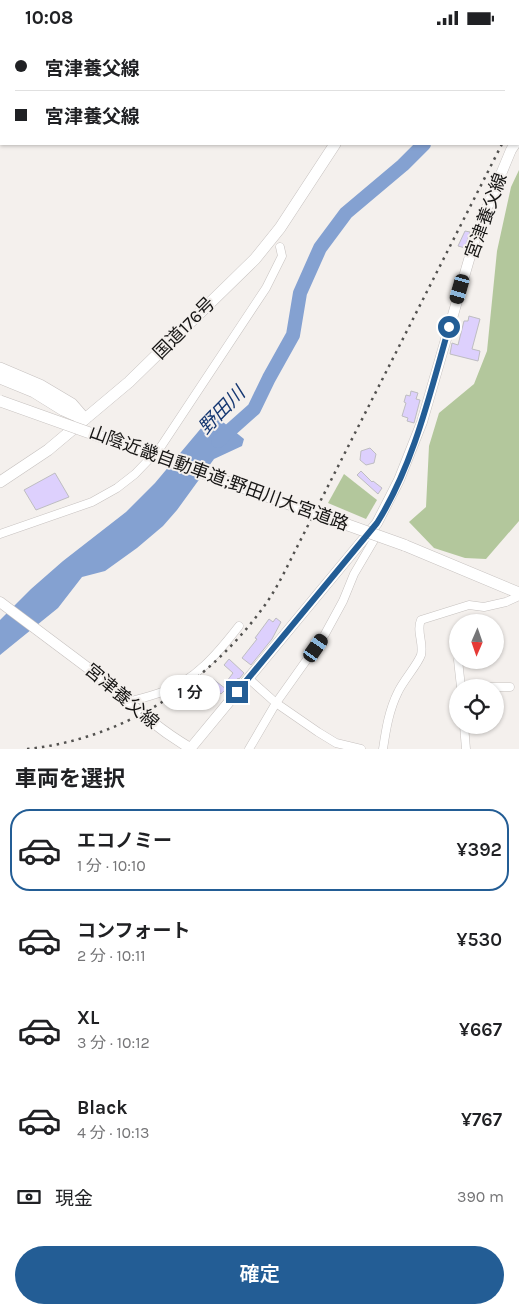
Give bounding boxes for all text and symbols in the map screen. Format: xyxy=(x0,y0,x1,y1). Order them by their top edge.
text: 10:08 xyxy=(25,7,73,29)
text: 宮津養父線 xyxy=(45,58,140,80)
text: 宮津養父線 xyxy=(45,106,140,128)
street label: 宮津養父線 xyxy=(460,170,512,262)
car xyxy=(448,273,471,305)
street label: 国道176号 xyxy=(148,292,220,364)
route start xyxy=(438,316,460,338)
water label: 野田川 xyxy=(194,381,251,439)
street label: 山陰近畿自動車道;野田川大宮道路 xyxy=(86,421,352,535)
north arrow xyxy=(449,614,504,669)
map controls xyxy=(449,614,504,734)
car xyxy=(301,631,330,665)
street label: 宮津養父線 xyxy=(80,659,164,733)
callout: 1 分 xyxy=(160,675,220,709)
button: locate xyxy=(449,679,504,734)
route end xyxy=(226,681,248,703)
text: 1 分 xyxy=(177,683,203,702)
text: 車両を選択 xyxy=(15,766,125,792)
icon: car xyxy=(17,828,62,873)
text: エコノミー xyxy=(77,830,172,852)
text: ¥392 xyxy=(457,839,502,861)
text: 1 分 · 10:10 xyxy=(77,856,146,875)
icon: car xyxy=(17,918,62,963)
text: コンフォート xyxy=(77,920,190,942)
text: ¥530 xyxy=(457,929,502,951)
text: 2 分 · 10:11 xyxy=(77,946,146,965)
text: XL xyxy=(77,1007,99,1029)
icon: car xyxy=(17,1008,62,1053)
text: ¥667 xyxy=(459,1019,502,1041)
text: 3 分 · 10:12 xyxy=(77,1033,150,1052)
text: Black xyxy=(77,1097,128,1119)
icon: car xyxy=(17,1098,62,1143)
text: ¥767 xyxy=(461,1109,502,1131)
text: 4 分 · 10:13 xyxy=(77,1123,149,1142)
icon: cash xyxy=(15,1183,43,1211)
text: 390 m xyxy=(457,1187,504,1206)
text: 現金 xyxy=(55,1188,93,1210)
button: 確定 xyxy=(15,1246,504,1304)

